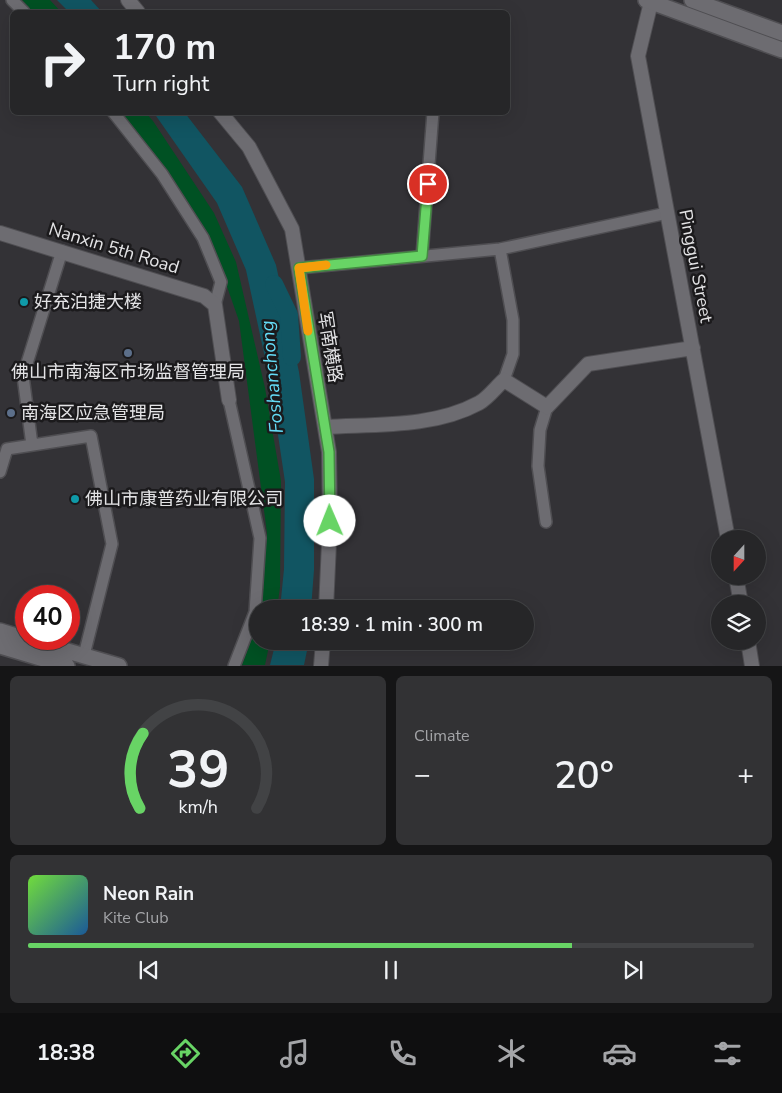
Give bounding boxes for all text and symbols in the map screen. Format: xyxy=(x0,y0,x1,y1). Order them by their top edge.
text: 170 m xyxy=(113,24,216,71)
icon: right xyxy=(30,30,95,95)
text: Turn right xyxy=(113,69,209,99)
pin xyxy=(407,163,449,205)
icon: arrive xyxy=(414,170,442,198)
street label: Pinggui Street xyxy=(673,207,719,325)
street label: Nanxin 5th Road xyxy=(46,217,182,279)
place label: 好充泊捷大楼 xyxy=(34,290,142,314)
marker: 好充泊捷大楼 xyxy=(18,296,30,308)
street label: 军南横路 xyxy=(313,310,347,384)
water label: Foshanchong xyxy=(254,319,290,435)
marker: 佛山市南海区市场监督管理局 xyxy=(122,347,134,359)
place label: 佛山市南海区市场监督管理局 xyxy=(11,360,245,384)
place label: 南海区应急管理局 xyxy=(21,401,165,425)
marker: 南海区应急管理局 xyxy=(5,407,17,419)
place label: 佛山市康普药业有限公司 xyxy=(85,487,283,511)
marker: 佛山市康普药业有限公司 xyxy=(69,493,81,505)
position arrow xyxy=(303,494,355,546)
north arrow xyxy=(711,530,766,585)
map controls xyxy=(711,530,766,650)
speed limit sign: 40 xyxy=(15,585,80,650)
button: layers xyxy=(711,595,766,650)
text: 18:39 · 1 min · 300 m xyxy=(300,612,483,638)
text: Climate xyxy=(414,725,469,747)
text: 39 xyxy=(167,734,229,805)
text: 20° xyxy=(554,750,614,801)
text: − xyxy=(414,756,431,794)
text: + xyxy=(737,756,754,794)
text: km/h xyxy=(178,795,218,819)
text: Neon Rain xyxy=(103,881,194,907)
text: Kite Club xyxy=(103,907,169,929)
icon: previous xyxy=(135,956,163,984)
icon: pause xyxy=(377,956,405,984)
icon: next xyxy=(619,956,647,984)
icon: directions xyxy=(168,1036,203,1071)
icon: music xyxy=(277,1036,312,1071)
icon: phone xyxy=(385,1036,420,1071)
icon: climate xyxy=(494,1036,529,1071)
icon: car xyxy=(602,1036,637,1071)
icon: filters xyxy=(710,1036,745,1071)
text: 18:38 xyxy=(37,1038,95,1068)

